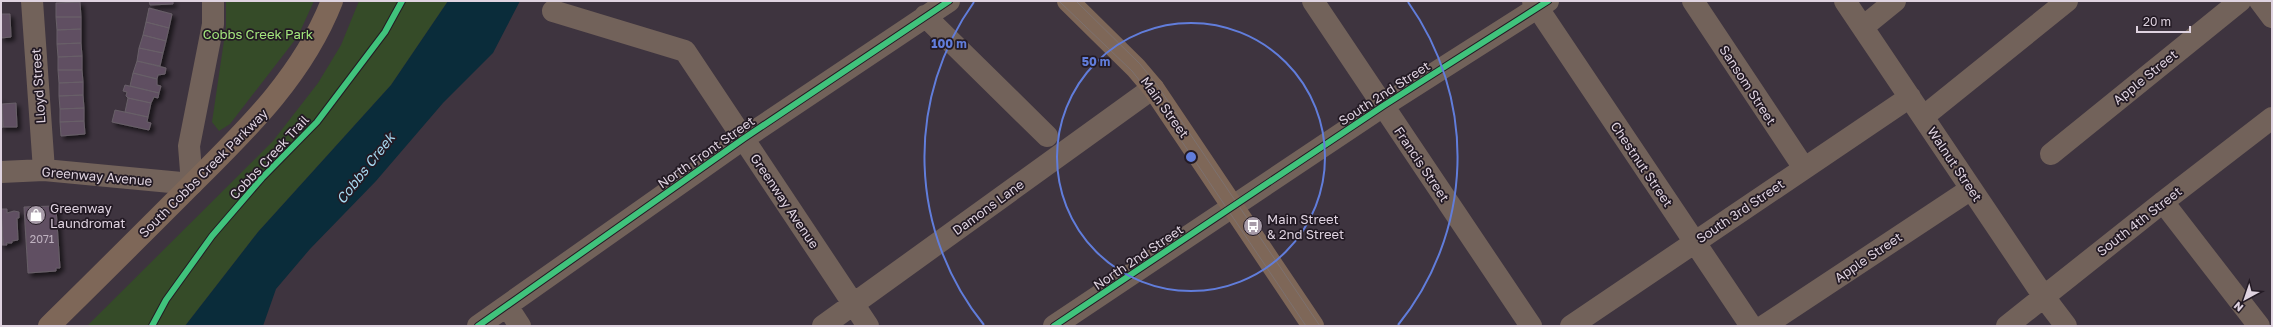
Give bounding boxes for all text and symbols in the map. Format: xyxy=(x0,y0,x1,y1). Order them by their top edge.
scale bar xyxy=(2137,8,2190,34)
text: 20 m xyxy=(2143,14,2171,29)
park label: Cobbs Creek Park xyxy=(203,26,314,42)
text: 100 m xyxy=(931,36,967,51)
street label: Sansom Street xyxy=(1716,42,1780,128)
street label: Apple Street xyxy=(2110,46,2180,108)
street label: Lloyd Street xyxy=(27,48,49,124)
text: 50 m xyxy=(1082,54,1110,69)
street label: South 2nd Street xyxy=(1335,58,1433,128)
street label: Main Street xyxy=(1137,73,1193,141)
street label: South Cobbs Creek Parkway xyxy=(135,105,271,241)
street label: Cobbs Creek Trail xyxy=(226,112,312,202)
street label: North Front Street xyxy=(654,113,758,191)
street label: Chestnut Street xyxy=(1608,118,1676,210)
street label: Francis Street xyxy=(1391,123,1453,205)
street label: Walnut Street xyxy=(1924,124,1986,204)
water label: Cobbs Creek xyxy=(332,128,399,207)
centre of rings xyxy=(1184,150,1198,164)
street label: Greenway Avenue xyxy=(747,151,823,251)
street label: Greenway Avenue xyxy=(41,163,153,189)
street label: Damons Lane xyxy=(949,176,1027,238)
street label: South 3rd Street xyxy=(1693,176,1787,246)
street label: South 4th Street xyxy=(2093,183,2185,259)
place label: Greenway Laundromat xyxy=(50,200,125,231)
shop icon: Greenway Laundromat xyxy=(25,204,47,226)
place label: Main Street & 2nd Street xyxy=(1267,211,1344,242)
bus stop icon: Main Street & 2nd Street xyxy=(1242,215,1264,237)
street label: North 2nd Street xyxy=(1090,221,1186,293)
street label: Apple Street xyxy=(1831,229,1905,285)
house number: 2071 xyxy=(30,232,54,245)
north arrow xyxy=(2225,279,2265,319)
text: N xyxy=(2231,299,2246,315)

